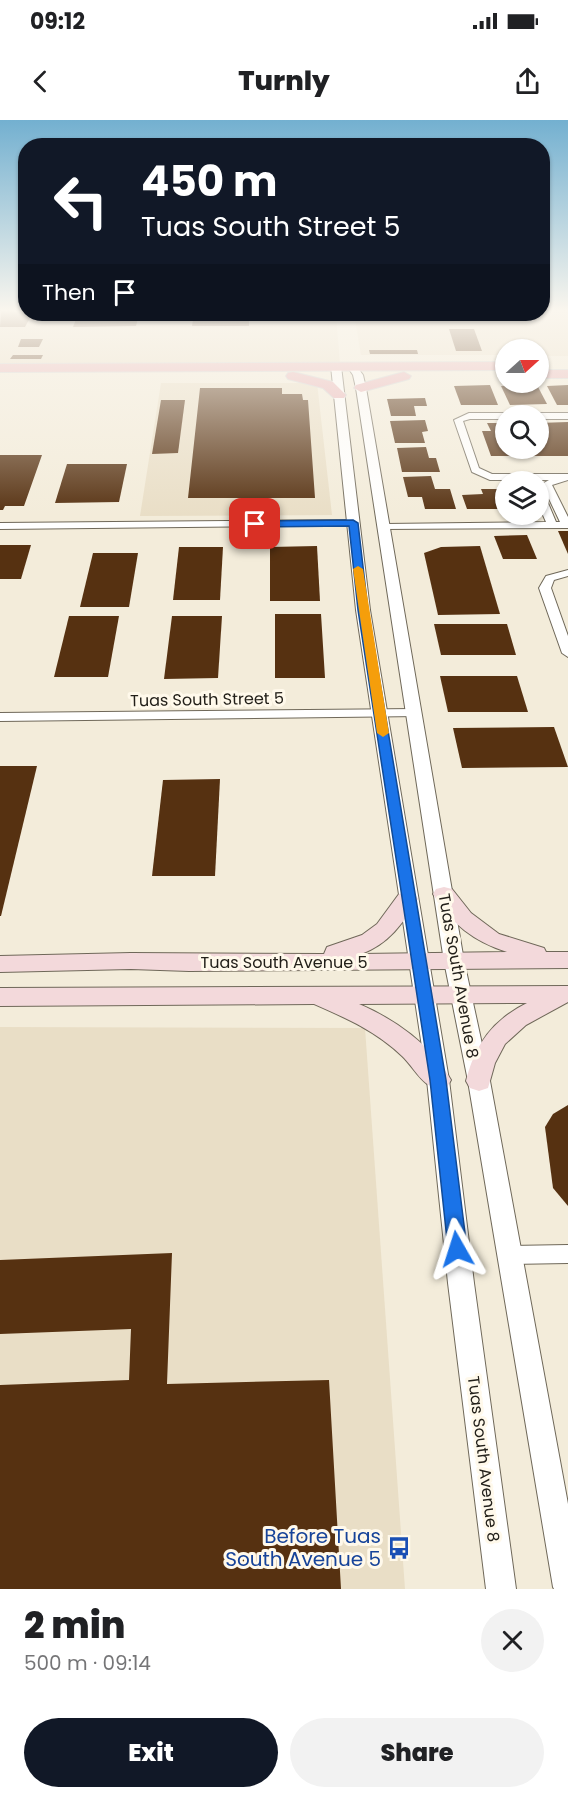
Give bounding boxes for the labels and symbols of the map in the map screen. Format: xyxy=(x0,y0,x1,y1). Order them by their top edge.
north arrow xyxy=(495,339,549,393)
pin xyxy=(229,498,280,549)
street label: Tuas South Street 5 xyxy=(130,687,284,712)
street label: Tuas South Avenue 8 xyxy=(433,892,484,1060)
street label: Tuas South Avenue 5 xyxy=(201,951,367,974)
position arrow xyxy=(425,1217,489,1281)
street label: Tuas South Avenue 8 xyxy=(462,1375,505,1543)
place label: Before Tuas South Avenue 5 xyxy=(225,1522,381,1573)
bus stop icon: Before Tuas South Avenue 5 xyxy=(386,1535,412,1561)

